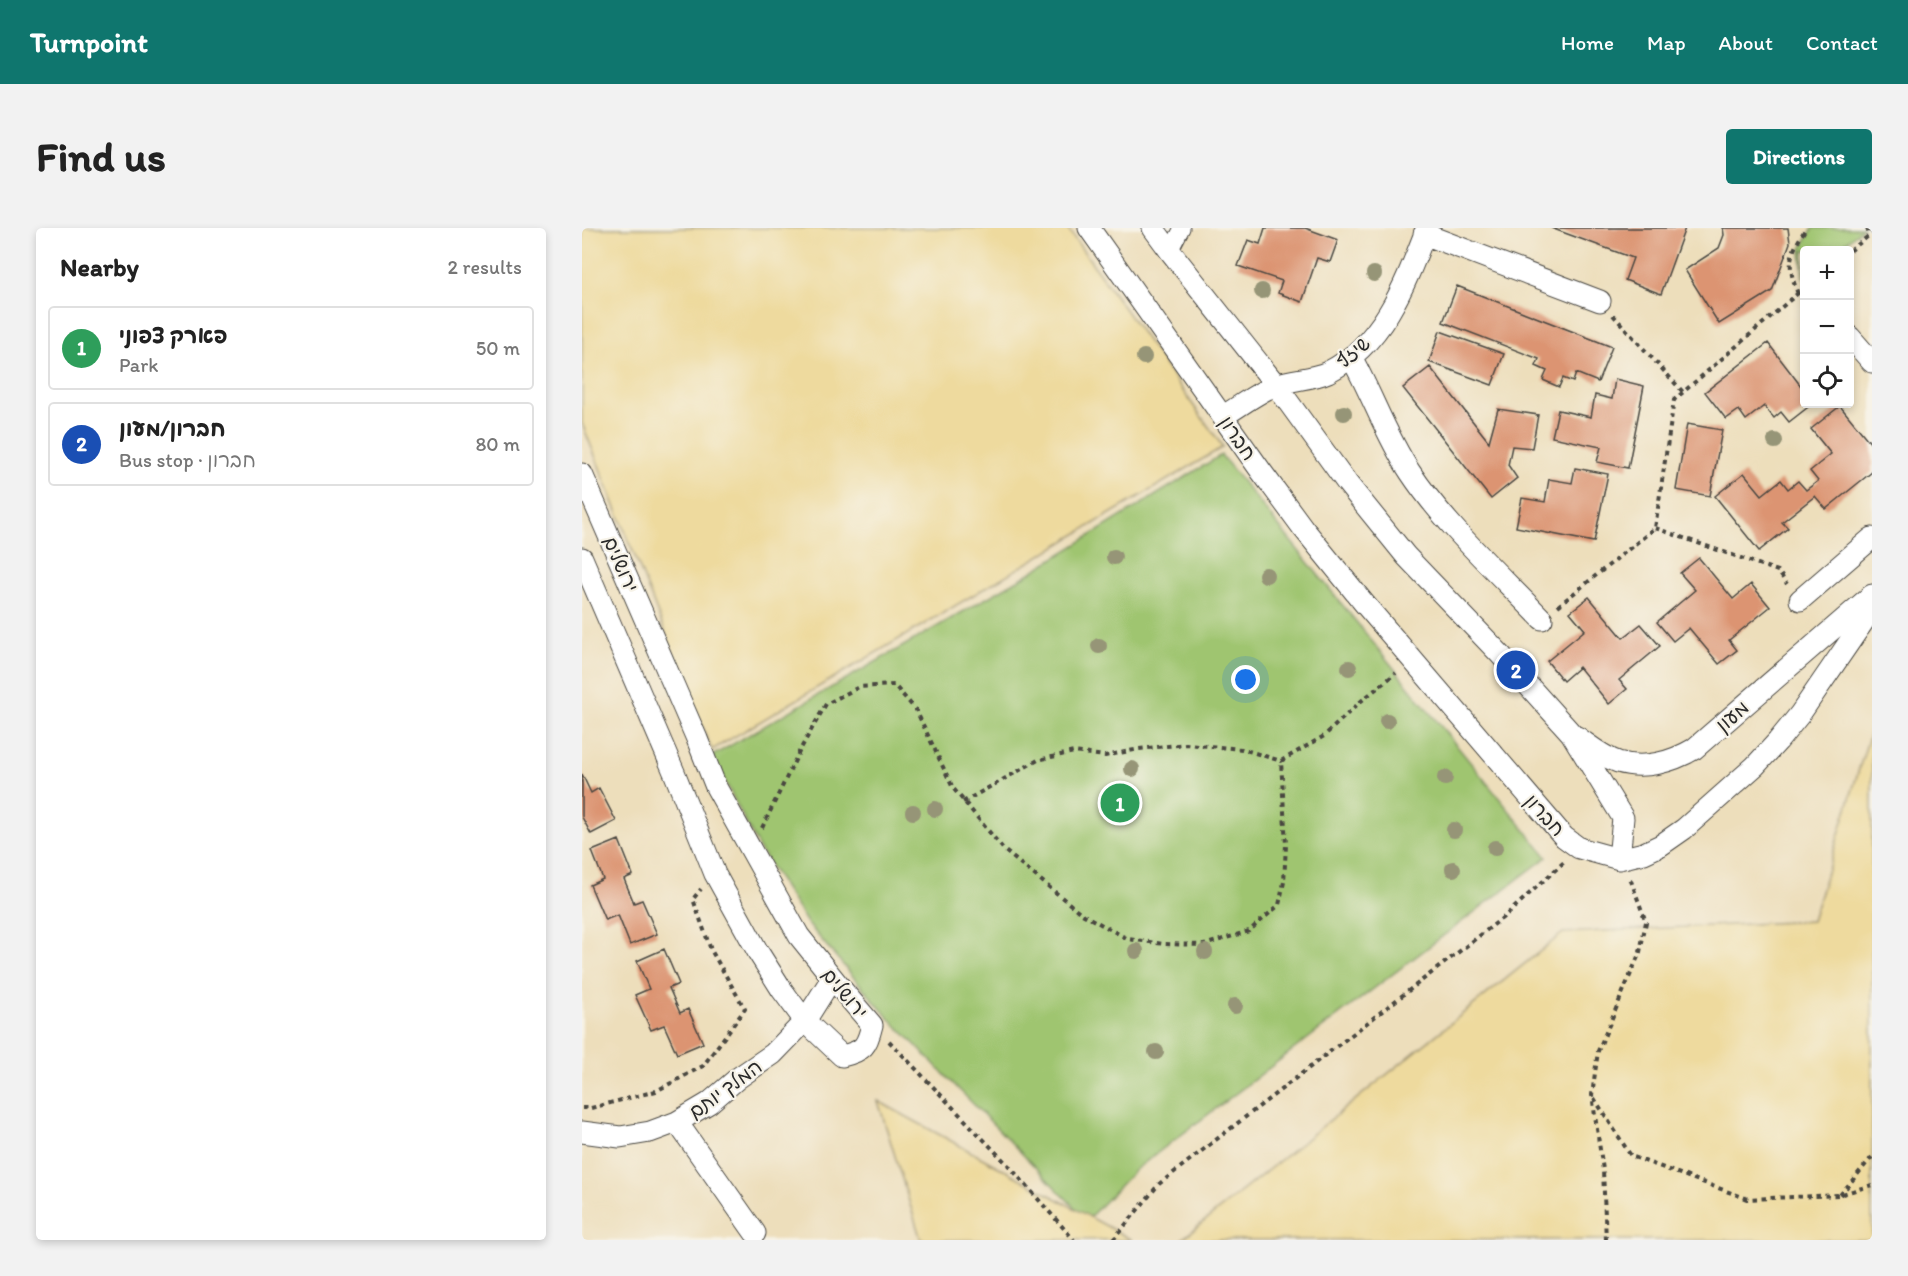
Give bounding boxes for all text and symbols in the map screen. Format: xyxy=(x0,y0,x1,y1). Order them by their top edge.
text: Turnpoint xyxy=(30,25,148,59)
text: Home xyxy=(1561,30,1614,55)
text: Map xyxy=(1647,30,1686,55)
text: About xyxy=(1719,30,1773,55)
text: Contact xyxy=(1806,30,1878,55)
button: Directions xyxy=(1726,129,1872,184)
text: Find us xyxy=(36,131,166,182)
map controls xyxy=(1800,246,1854,408)
button: + xyxy=(1800,246,1854,300)
text: Nearby xyxy=(60,251,139,283)
text: 2 results xyxy=(448,255,522,279)
button: − xyxy=(1800,300,1854,354)
text: פארק צפוני xyxy=(119,322,228,349)
street label: שיזף xyxy=(1331,331,1375,373)
text: 1 xyxy=(77,336,86,360)
text: 50 m xyxy=(476,336,520,360)
text: Park xyxy=(119,353,158,377)
button: locate xyxy=(1800,354,1854,408)
street label: חברון xyxy=(1214,411,1261,465)
text: חברון/מעון xyxy=(119,415,226,442)
text: 2 xyxy=(76,432,87,456)
text: 80 m xyxy=(475,432,520,456)
text: Bus stop · חברון xyxy=(119,448,256,472)
street label: ירושלים xyxy=(598,532,644,596)
pin: 2 xyxy=(1496,648,1536,692)
your location xyxy=(1231,665,1260,694)
street label: מעון xyxy=(1711,695,1753,737)
pin: 1 xyxy=(1100,780,1140,826)
street label: חברון xyxy=(1519,789,1570,842)
street label: ירושלים xyxy=(817,963,873,1023)
street label: המלך יותם xyxy=(683,1054,767,1125)

